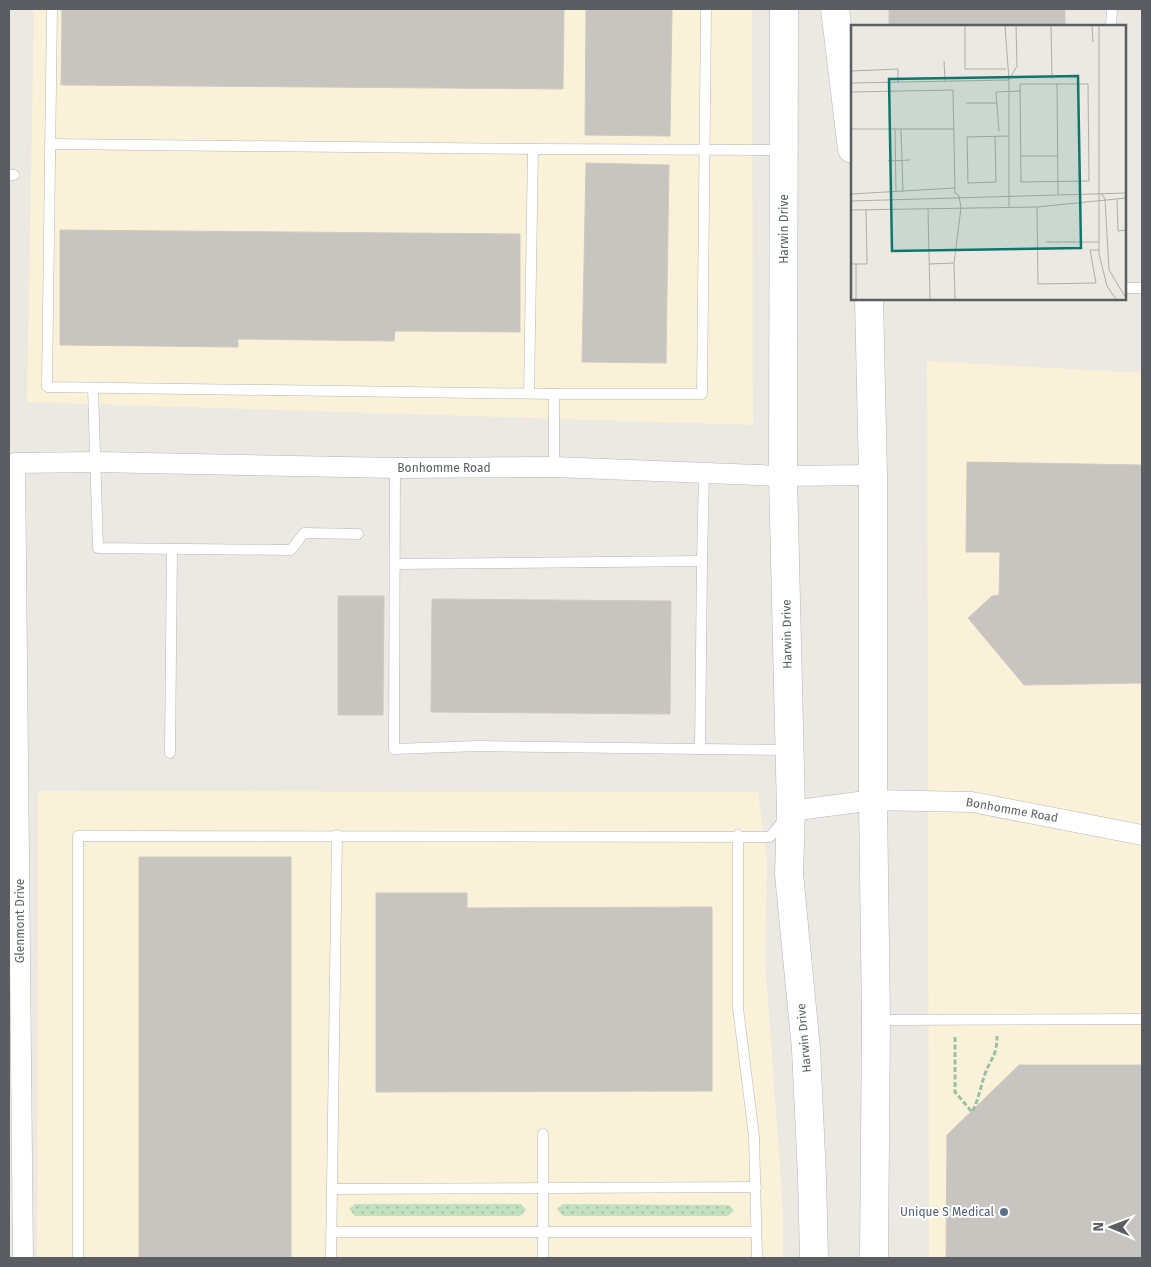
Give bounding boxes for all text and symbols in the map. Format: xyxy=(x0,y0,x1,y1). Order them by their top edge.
inset map xyxy=(851,25,1126,300)
street label: Harwin Drive xyxy=(777,194,791,264)
street label: Bonhomme Road xyxy=(397,461,491,475)
street label: Harwin Drive xyxy=(779,599,795,669)
street label: Bonhomme Road xyxy=(965,795,1059,825)
street label: Glenmont Drive xyxy=(13,879,27,963)
street label: Harwin Drive xyxy=(794,1003,814,1073)
north arrow xyxy=(1086,1202,1136,1252)
place label: Unique S Medical xyxy=(900,1205,994,1219)
marker: Unique S Medical xyxy=(998,1206,1010,1218)
text: N xyxy=(1090,1222,1107,1232)

